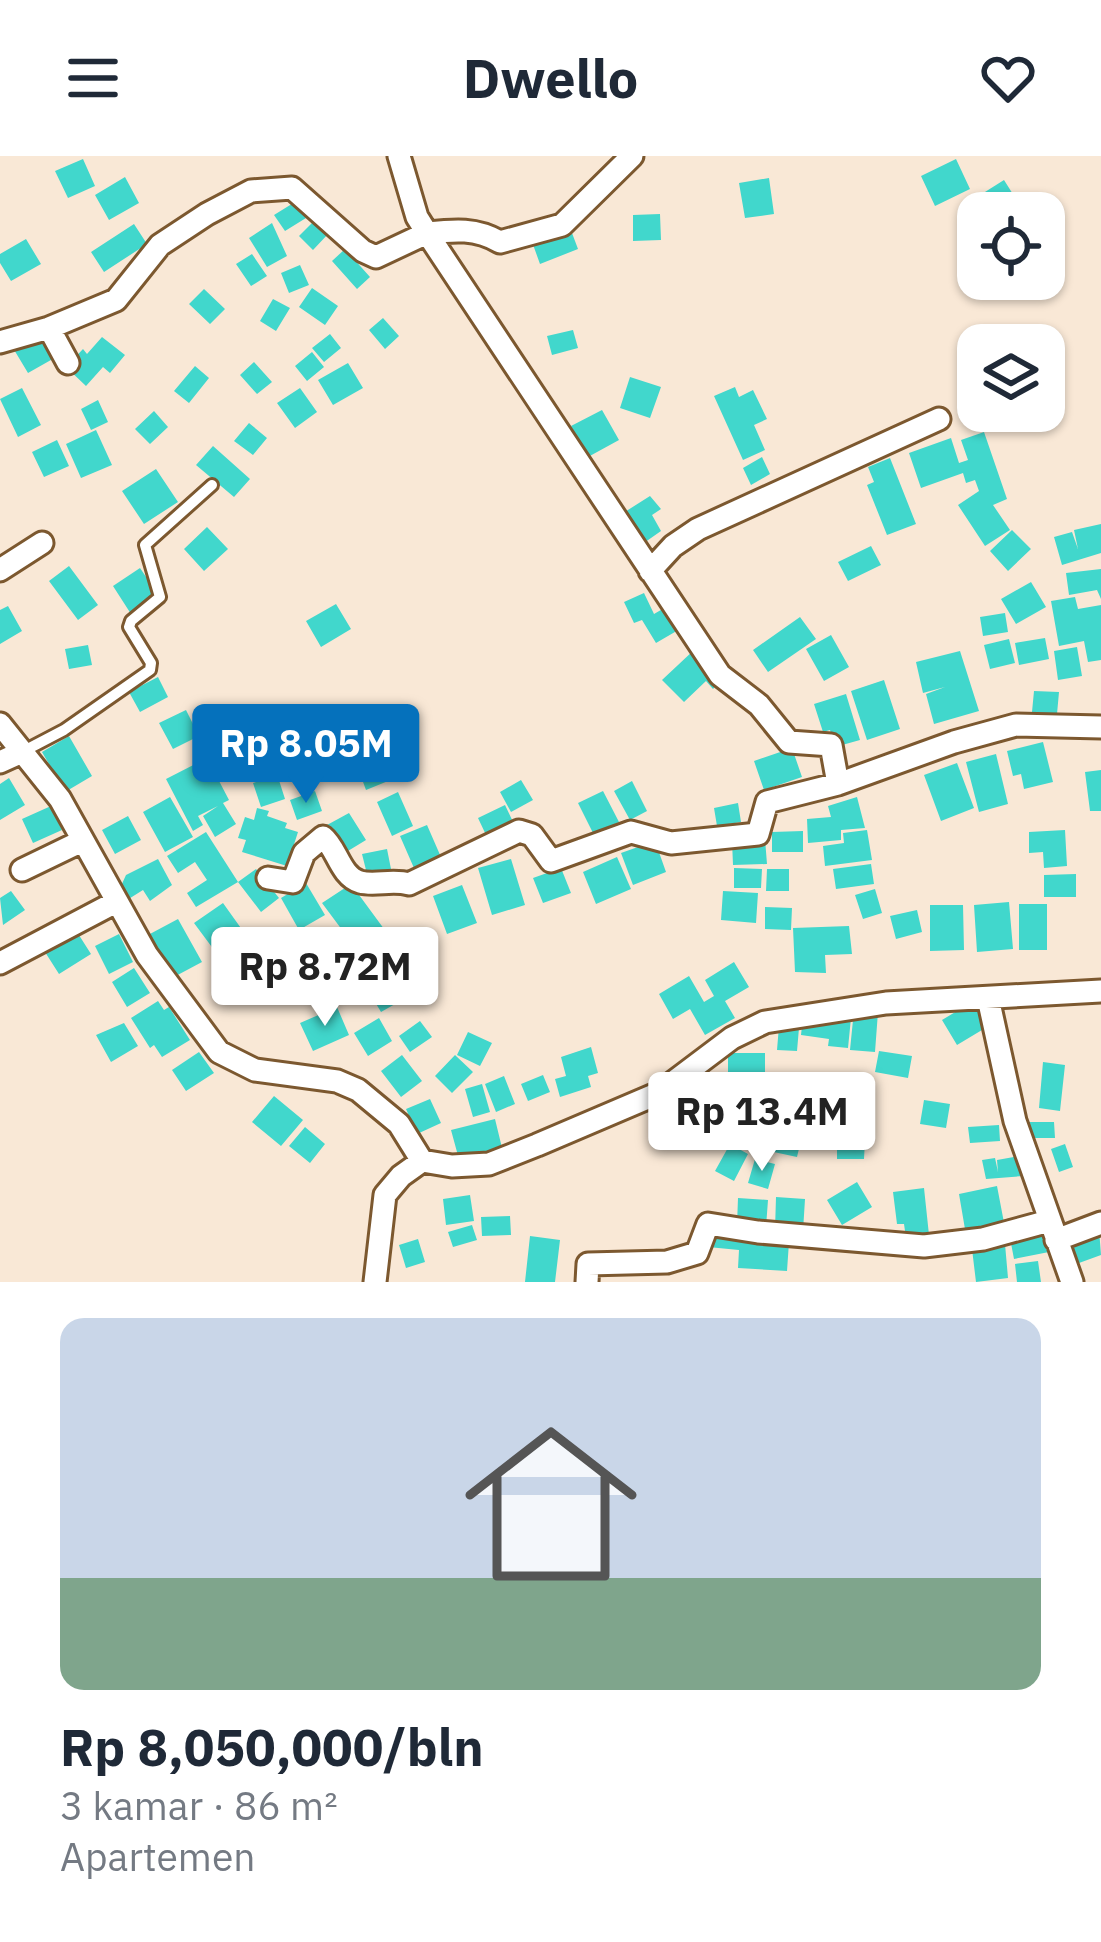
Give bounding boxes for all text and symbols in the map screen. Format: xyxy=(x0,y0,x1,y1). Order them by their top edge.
text: Dwello xyxy=(463,43,638,113)
icon: menu xyxy=(60,45,126,111)
icon: heart xyxy=(975,45,1041,111)
map controls xyxy=(957,192,1065,432)
button: locate xyxy=(957,192,1065,300)
button: layers xyxy=(957,324,1065,432)
pin: Rp 8.05M xyxy=(182,704,430,806)
text: Rp 8.05M xyxy=(219,717,393,768)
pin: Rp 8.72M xyxy=(201,927,449,1029)
text: Rp 8.72M xyxy=(238,940,412,991)
pin: Rp 13.4M xyxy=(638,1072,886,1174)
text: Rp 13.4M xyxy=(675,1085,849,1136)
icon: home xyxy=(443,1396,659,1612)
text: Rp 8,050,000/bln xyxy=(60,1714,484,1780)
text: 3 kamar · 86 m² xyxy=(60,1780,338,1831)
text: Apartemen xyxy=(60,1831,255,1882)

